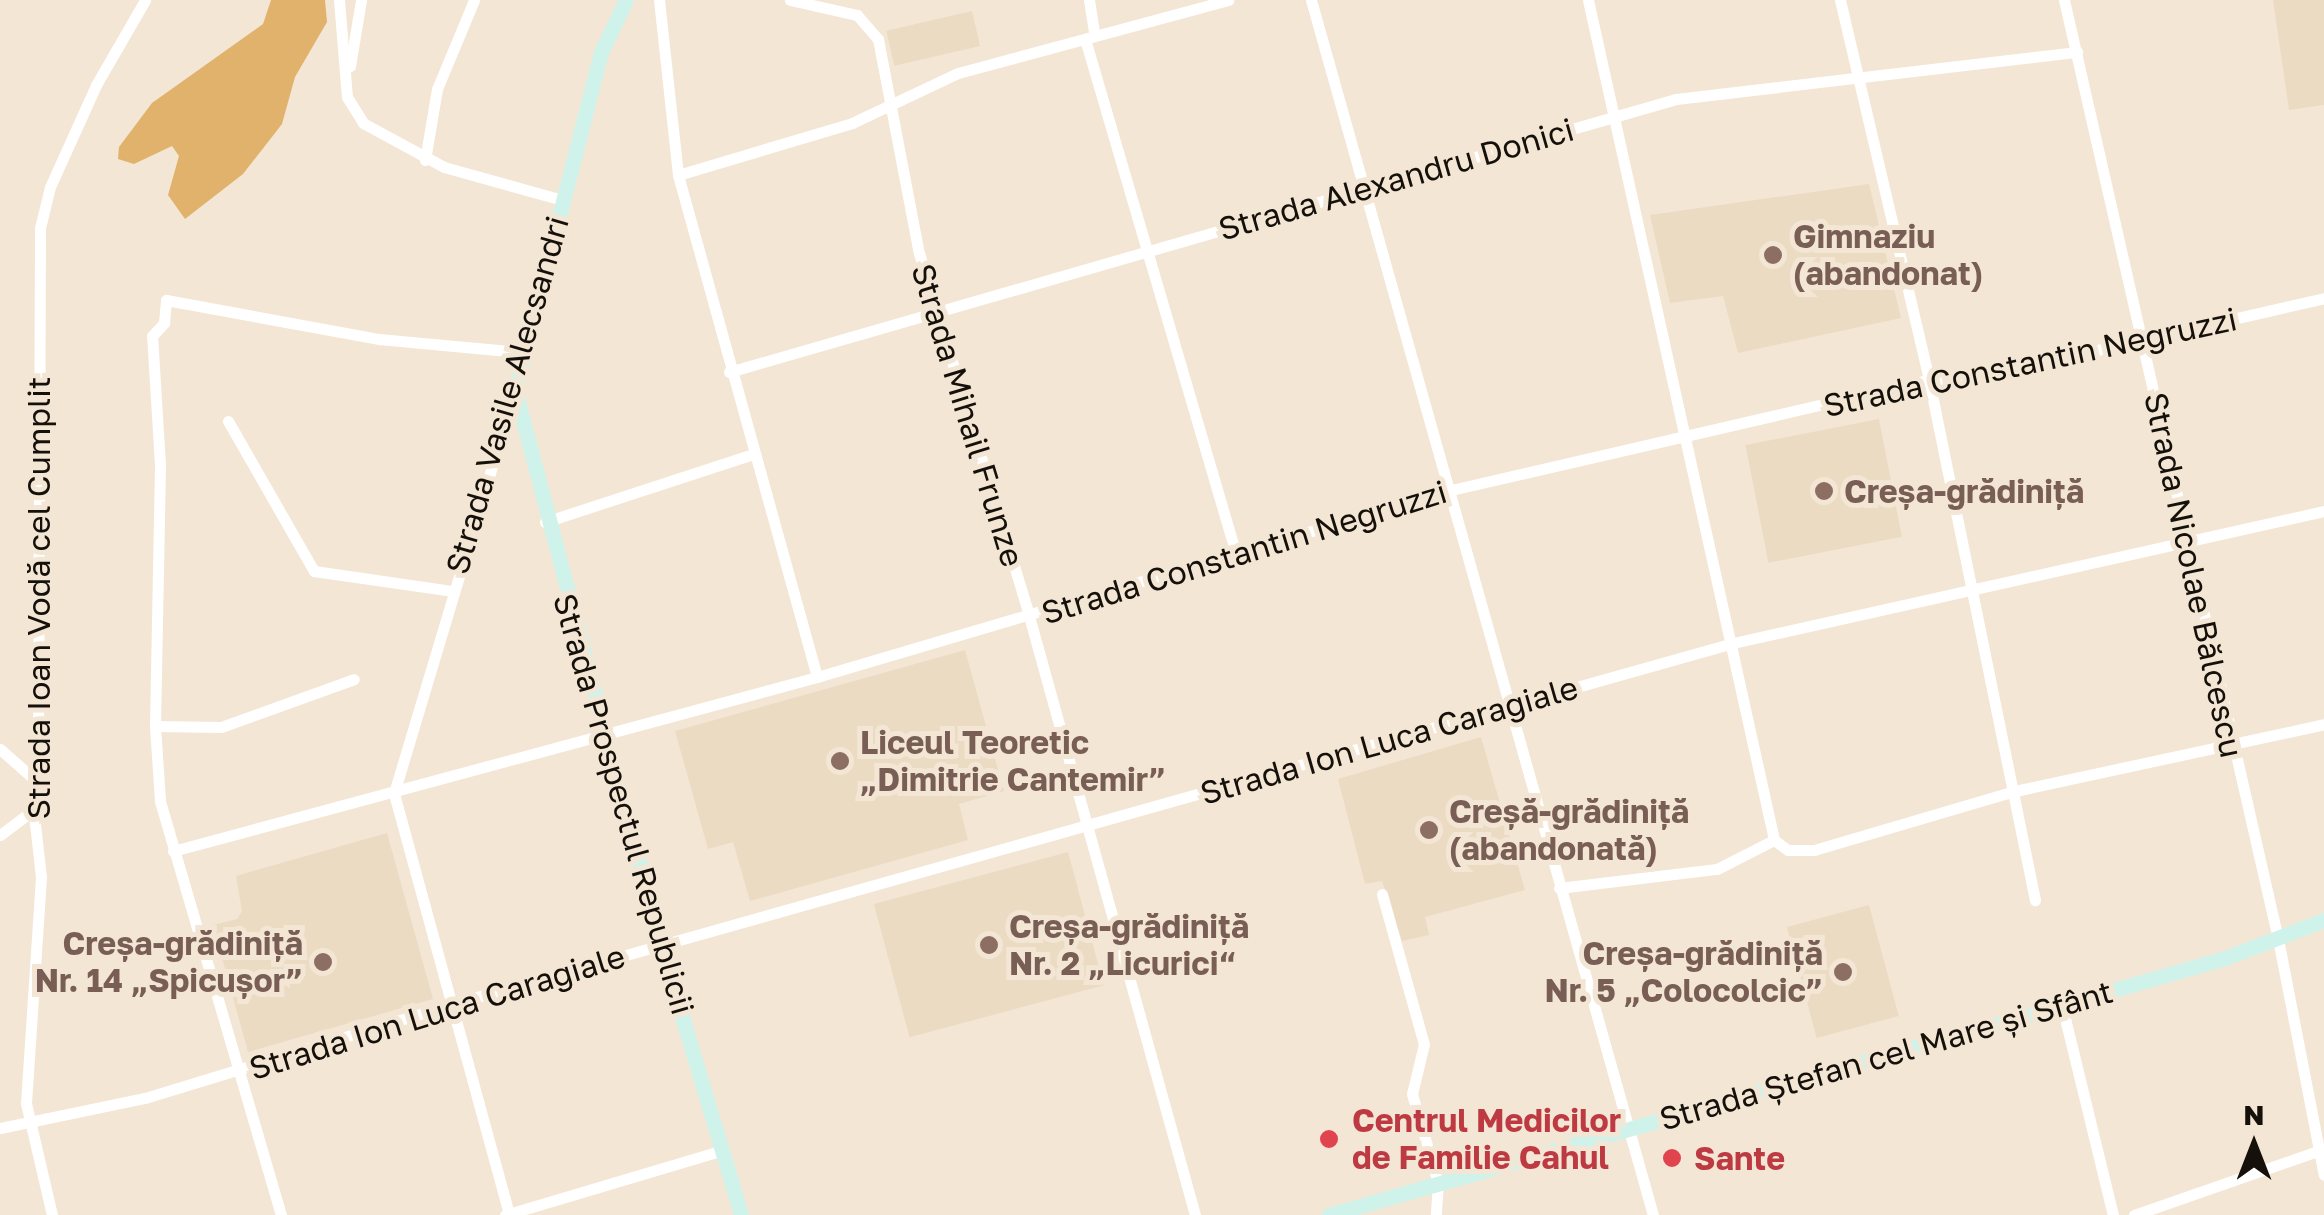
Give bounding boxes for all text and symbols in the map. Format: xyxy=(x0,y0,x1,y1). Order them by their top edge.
street label: Strada Alexandru Donici xyxy=(1214,110,1578,248)
street label: Strada Vasile Alecsandri xyxy=(437,212,577,578)
place label: Gimnaziu (abandonat) xyxy=(1793,218,1983,293)
marker: Gimnaziu (abandonat) xyxy=(1762,244,1784,266)
street label: Strada Mihail Frunze xyxy=(904,259,1032,571)
street label: Strada Constantin Negruzzi xyxy=(1820,299,2240,425)
street label: Strada Ioan Vodă cel Cumplit xyxy=(19,376,57,820)
street label: Strada Nicolae Bălcescu xyxy=(2137,389,2251,761)
street label: Strada Constantin Negruzzi xyxy=(1037,472,1451,632)
place label: Creșa-grădiniță xyxy=(1844,472,2084,510)
marker: Creșa-grădiniță xyxy=(1813,480,1835,502)
street label: Strada Prospectul Republicii xyxy=(545,589,703,1019)
street label: Strada Ion Luca Caragiale xyxy=(1196,668,1582,812)
place label: Liceul Teoretic „Dimitrie Cantemir” xyxy=(860,724,1166,799)
marker: Liceul Teoretic „Dimitrie Cantemir” xyxy=(829,750,851,772)
place label: Creșă-grădiniță (abandonată) xyxy=(1449,793,1689,868)
marker: Creșă-grădiniță (abandonată) xyxy=(1418,819,1440,841)
place label: Creșa-grădiniță Nr. 2 „Licurici“ xyxy=(1009,908,1249,983)
place label: Creșa-grădiniță Nr. 14 „Spicușor” xyxy=(35,925,303,1000)
marker: Creșa-grădiniță Nr. 2 „Licurici“ xyxy=(978,934,1000,956)
place label: Creșa-grădiniță Nr. 5 „Colocolcic” xyxy=(1545,935,1823,1010)
street label: Strada Ion Luca Caragiale xyxy=(244,936,630,1088)
marker: Creșa-grădiniță Nr. 14 „Spicușor” xyxy=(312,951,334,973)
marker: Creșa-grădiniță Nr. 5 „Colocolcic” xyxy=(1832,961,1854,983)
street label: Strada Ștefan cel Mare și Sfânt xyxy=(1655,972,2117,1138)
north arrow xyxy=(2204,1095,2304,1195)
text: N xyxy=(2243,1098,2265,1131)
place label: Centrul Medicilor de Familie Cahul xyxy=(1352,1102,1621,1177)
marker: Centrul Medicilor de Familie Cahul xyxy=(1316,1126,1342,1152)
place label: Sante xyxy=(1694,1139,1785,1177)
marker: Sante xyxy=(1659,1145,1685,1171)

